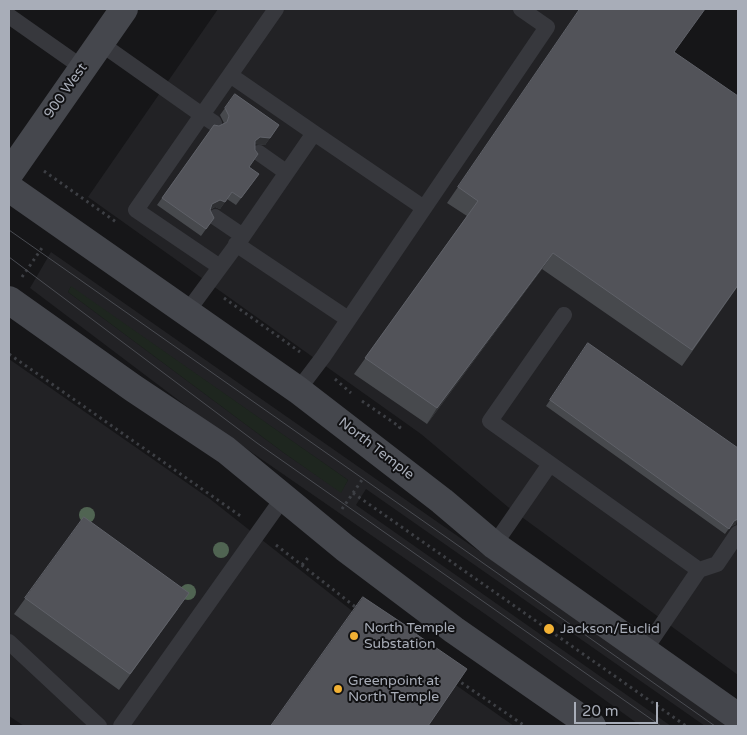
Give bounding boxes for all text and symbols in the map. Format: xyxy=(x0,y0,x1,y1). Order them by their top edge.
street label: 900 West xyxy=(41,60,91,122)
street label: North Temple xyxy=(335,414,417,484)
place label: North Temple Substation xyxy=(364,620,455,652)
place label: Jackson/Euclid xyxy=(560,621,660,637)
marker: Jackson/Euclid xyxy=(542,622,556,636)
marker: North Temple Substation xyxy=(348,630,360,642)
place label: Greenpoint at North Temple xyxy=(348,673,439,706)
marker: Greenpoint at North Temple xyxy=(332,683,344,695)
scale bar xyxy=(577,692,661,724)
text: 20 m xyxy=(582,702,619,720)

